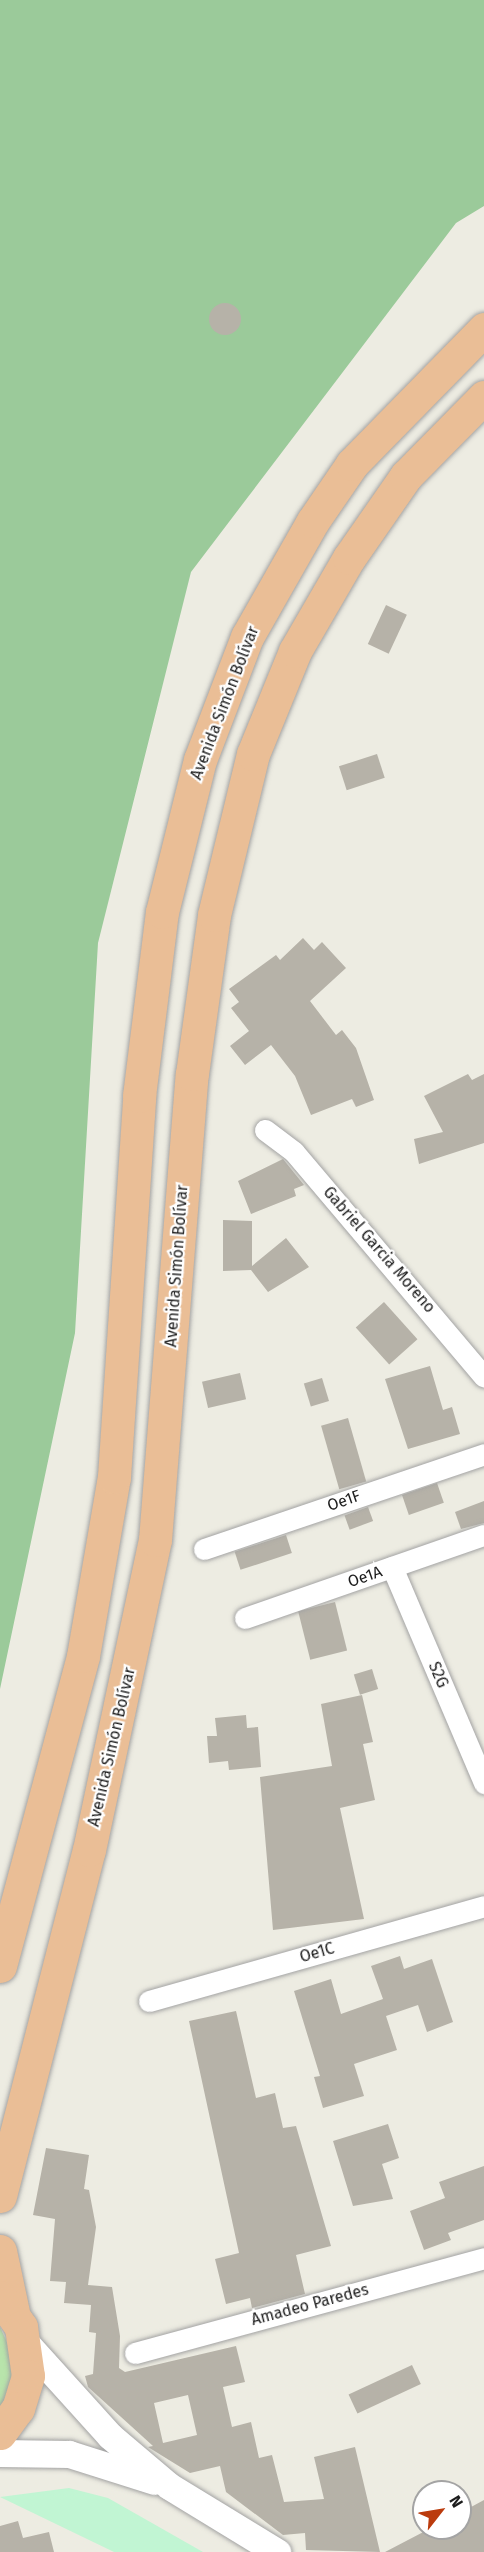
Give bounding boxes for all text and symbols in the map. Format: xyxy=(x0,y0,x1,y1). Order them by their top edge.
street label: Avenida Simón Bolívar xyxy=(187,624,263,782)
street label: Gabriel Garcia Moreno xyxy=(319,1183,439,1317)
street label: Avenida Simón Bolívar xyxy=(162,1184,192,1348)
street label: Oe1F xyxy=(325,1486,363,1516)
street label: Oe1A xyxy=(345,1562,385,1592)
street label: S2G xyxy=(424,1659,452,1691)
street label: Avenida Simón Bolívar xyxy=(84,1666,140,1828)
street label: Oe1C xyxy=(298,1939,336,1967)
street label: Amadeo Paredes xyxy=(249,2280,371,2330)
north arrow xyxy=(412,2480,472,2540)
text: N xyxy=(445,2492,467,2511)

